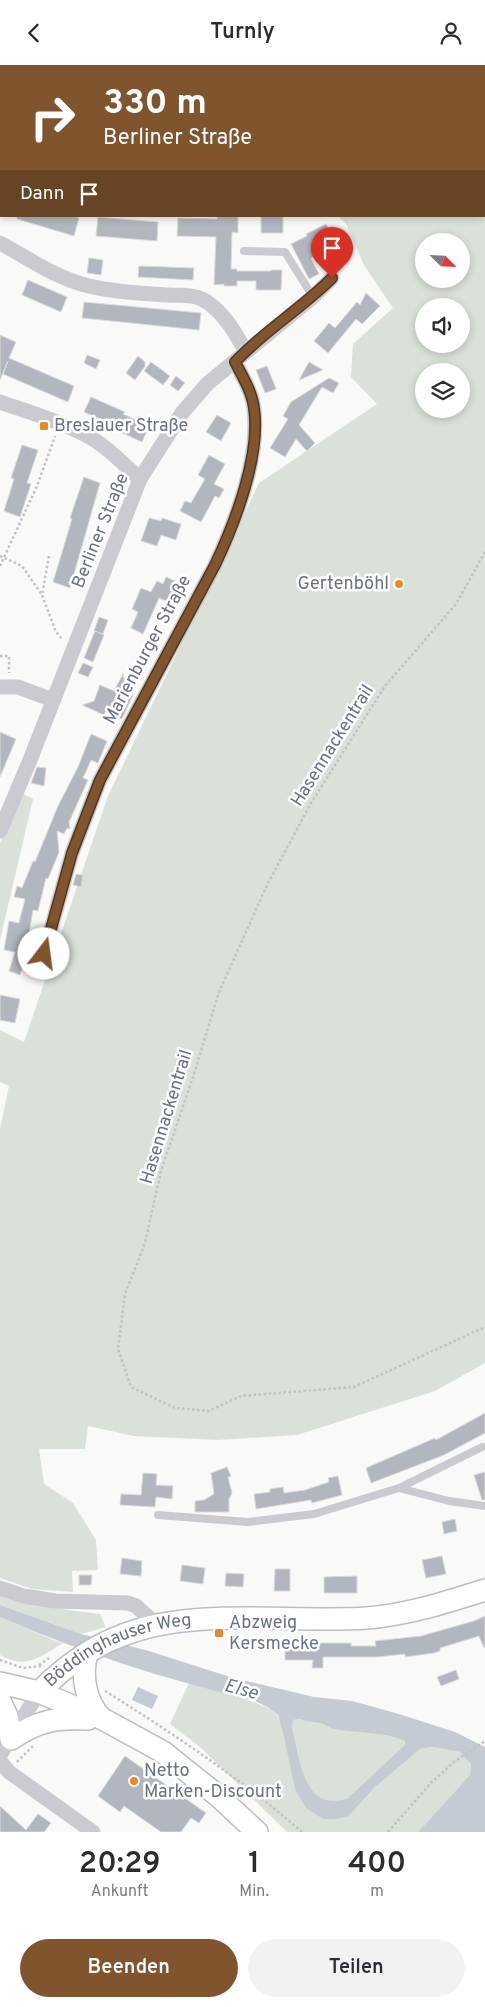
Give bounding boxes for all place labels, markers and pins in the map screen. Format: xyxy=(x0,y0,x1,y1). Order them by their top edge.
pin xyxy=(311,227,353,278)
place label: Breslauer Straße xyxy=(54,415,188,438)
marker: Breslauer Straße xyxy=(38,420,50,432)
place label: Gertenböhl xyxy=(298,573,389,596)
marker: Gertenböhl xyxy=(393,578,405,590)
place label: Abzweig Kersmecke xyxy=(229,1612,319,1656)
marker: Abzweig Kersmecke xyxy=(213,1627,225,1639)
place label: Netto Marken-Discount xyxy=(144,1760,282,1804)
marker: Netto Marken-Discount xyxy=(128,1775,140,1787)

